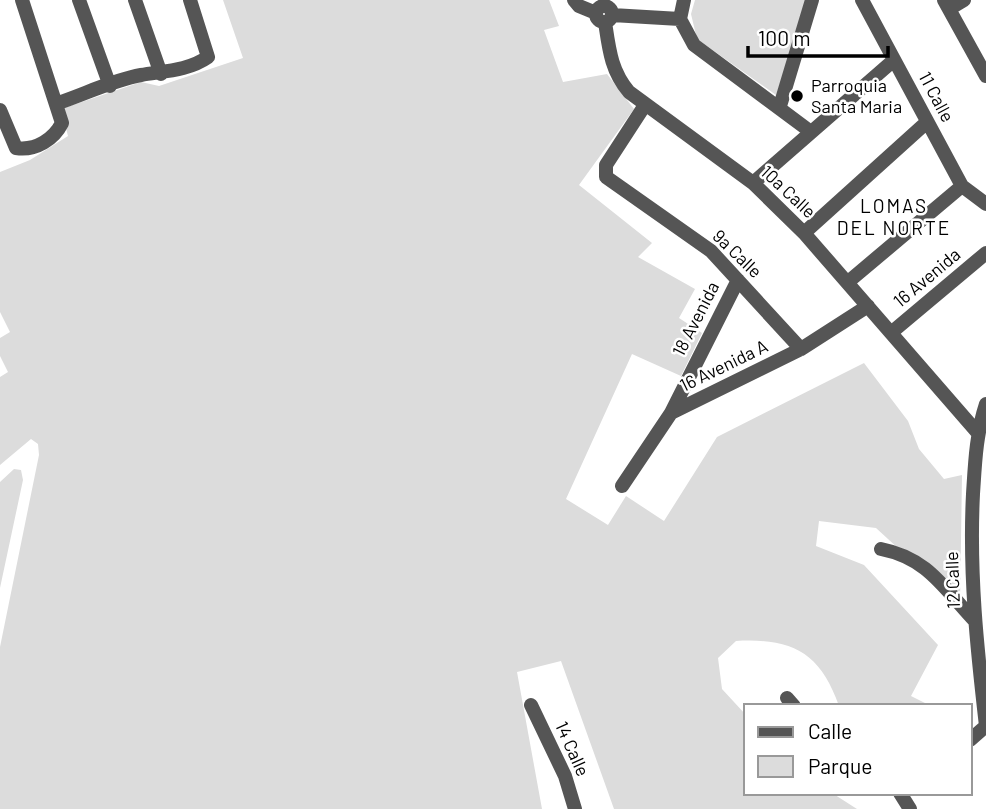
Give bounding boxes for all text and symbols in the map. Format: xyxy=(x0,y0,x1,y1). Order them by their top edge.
scale bar xyxy=(748,14,888,58)
text: 100 m xyxy=(758,25,811,50)
street label: 11 Calle xyxy=(914,67,959,126)
place label: Parroquia Santa Maria xyxy=(811,74,902,117)
marker: Parroquia Santa Maria xyxy=(789,88,805,104)
street label: 10a Calle xyxy=(757,160,821,222)
district label: LOMAS DEL NORTE xyxy=(837,194,951,239)
street label: 9a Calle xyxy=(708,225,767,282)
street label: 16 Avenida xyxy=(888,243,964,312)
street label: 18 Avenida xyxy=(667,278,723,360)
street label: 16 Avenida A xyxy=(676,334,771,396)
street label: 12 Calle xyxy=(940,551,964,609)
legend xyxy=(744,704,972,795)
street label: 14 Calle xyxy=(551,718,595,779)
text: Calle xyxy=(808,718,852,743)
text: Parque xyxy=(808,753,873,778)

